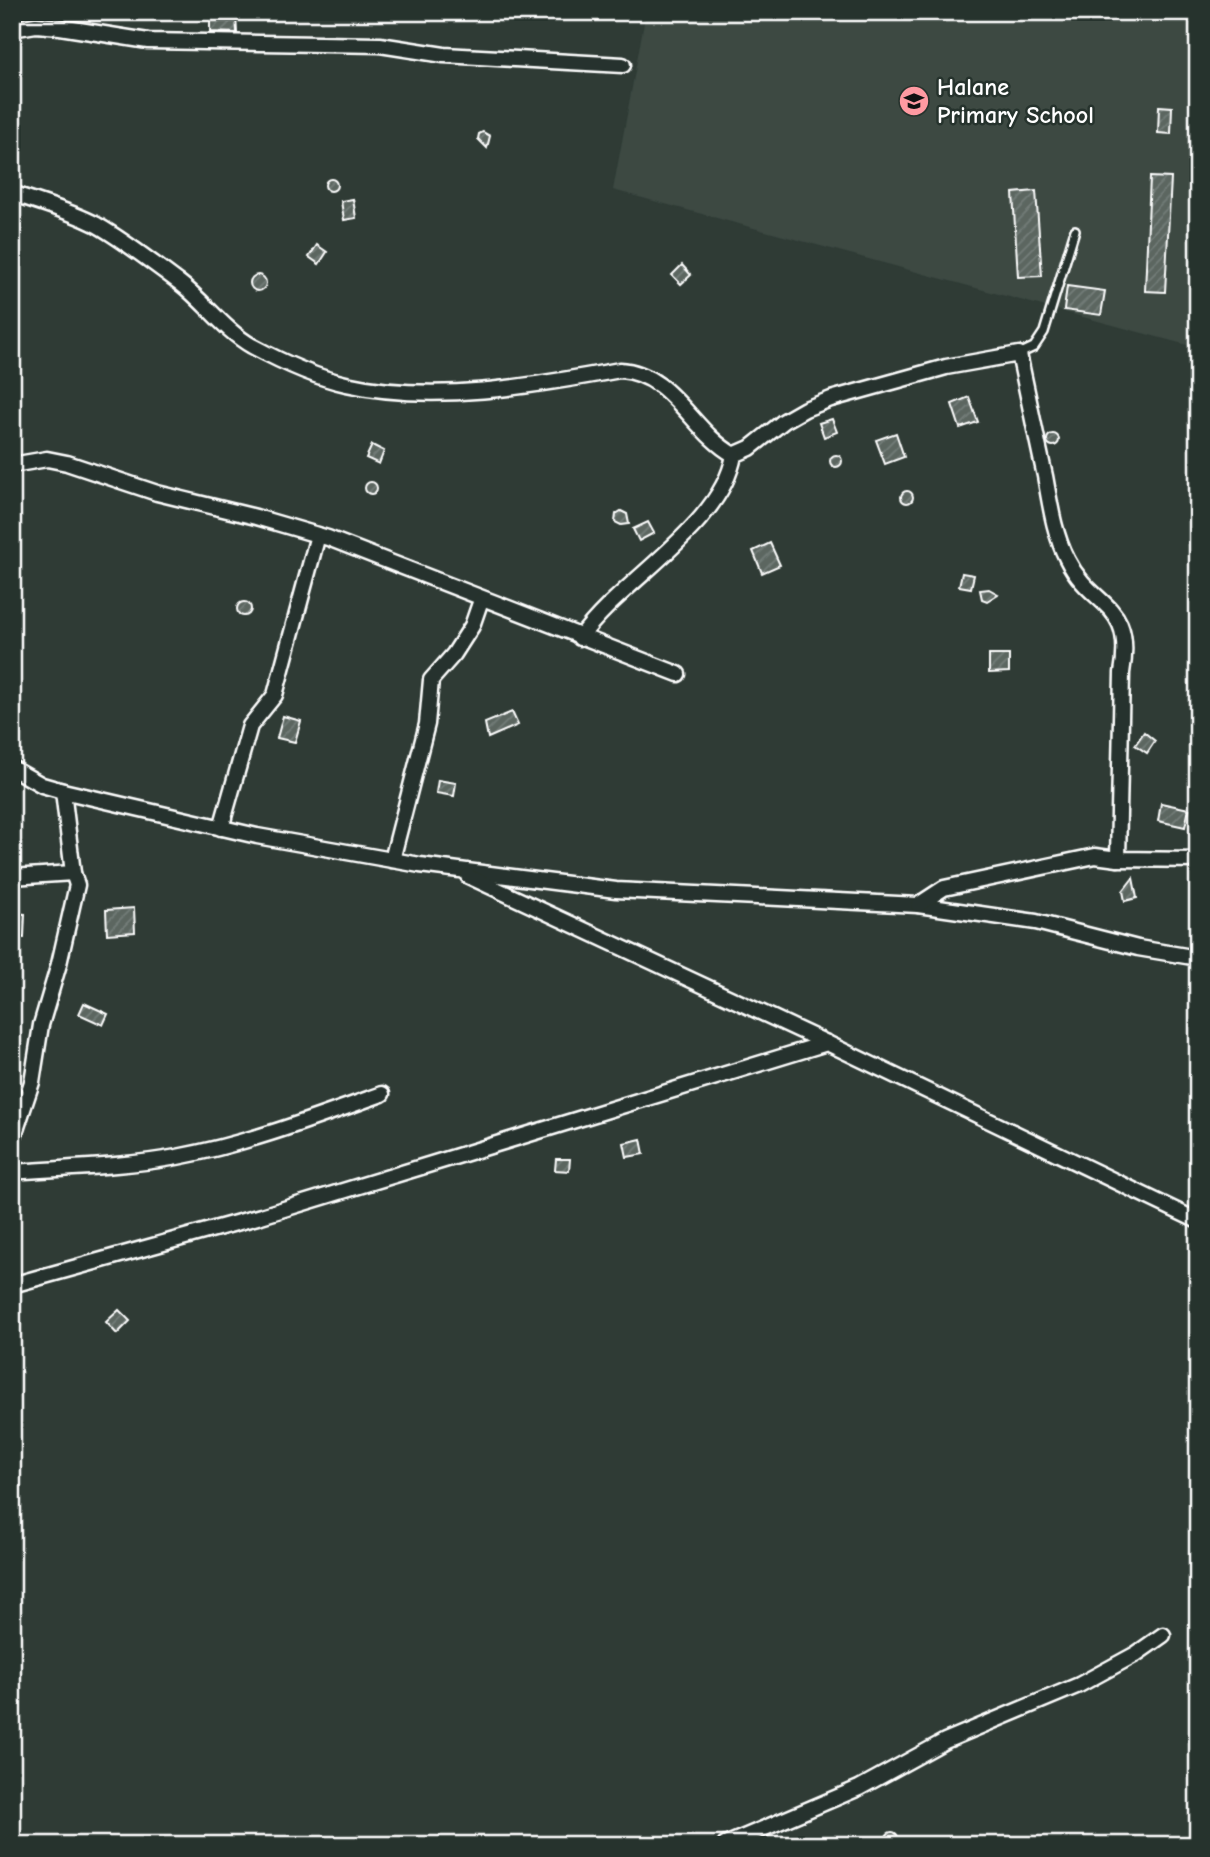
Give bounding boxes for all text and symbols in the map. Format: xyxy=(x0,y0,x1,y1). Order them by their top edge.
place label: Halane Primary School xyxy=(937,73,1094,129)
school or university icon: Halane Primary School xyxy=(897,84,931,118)

